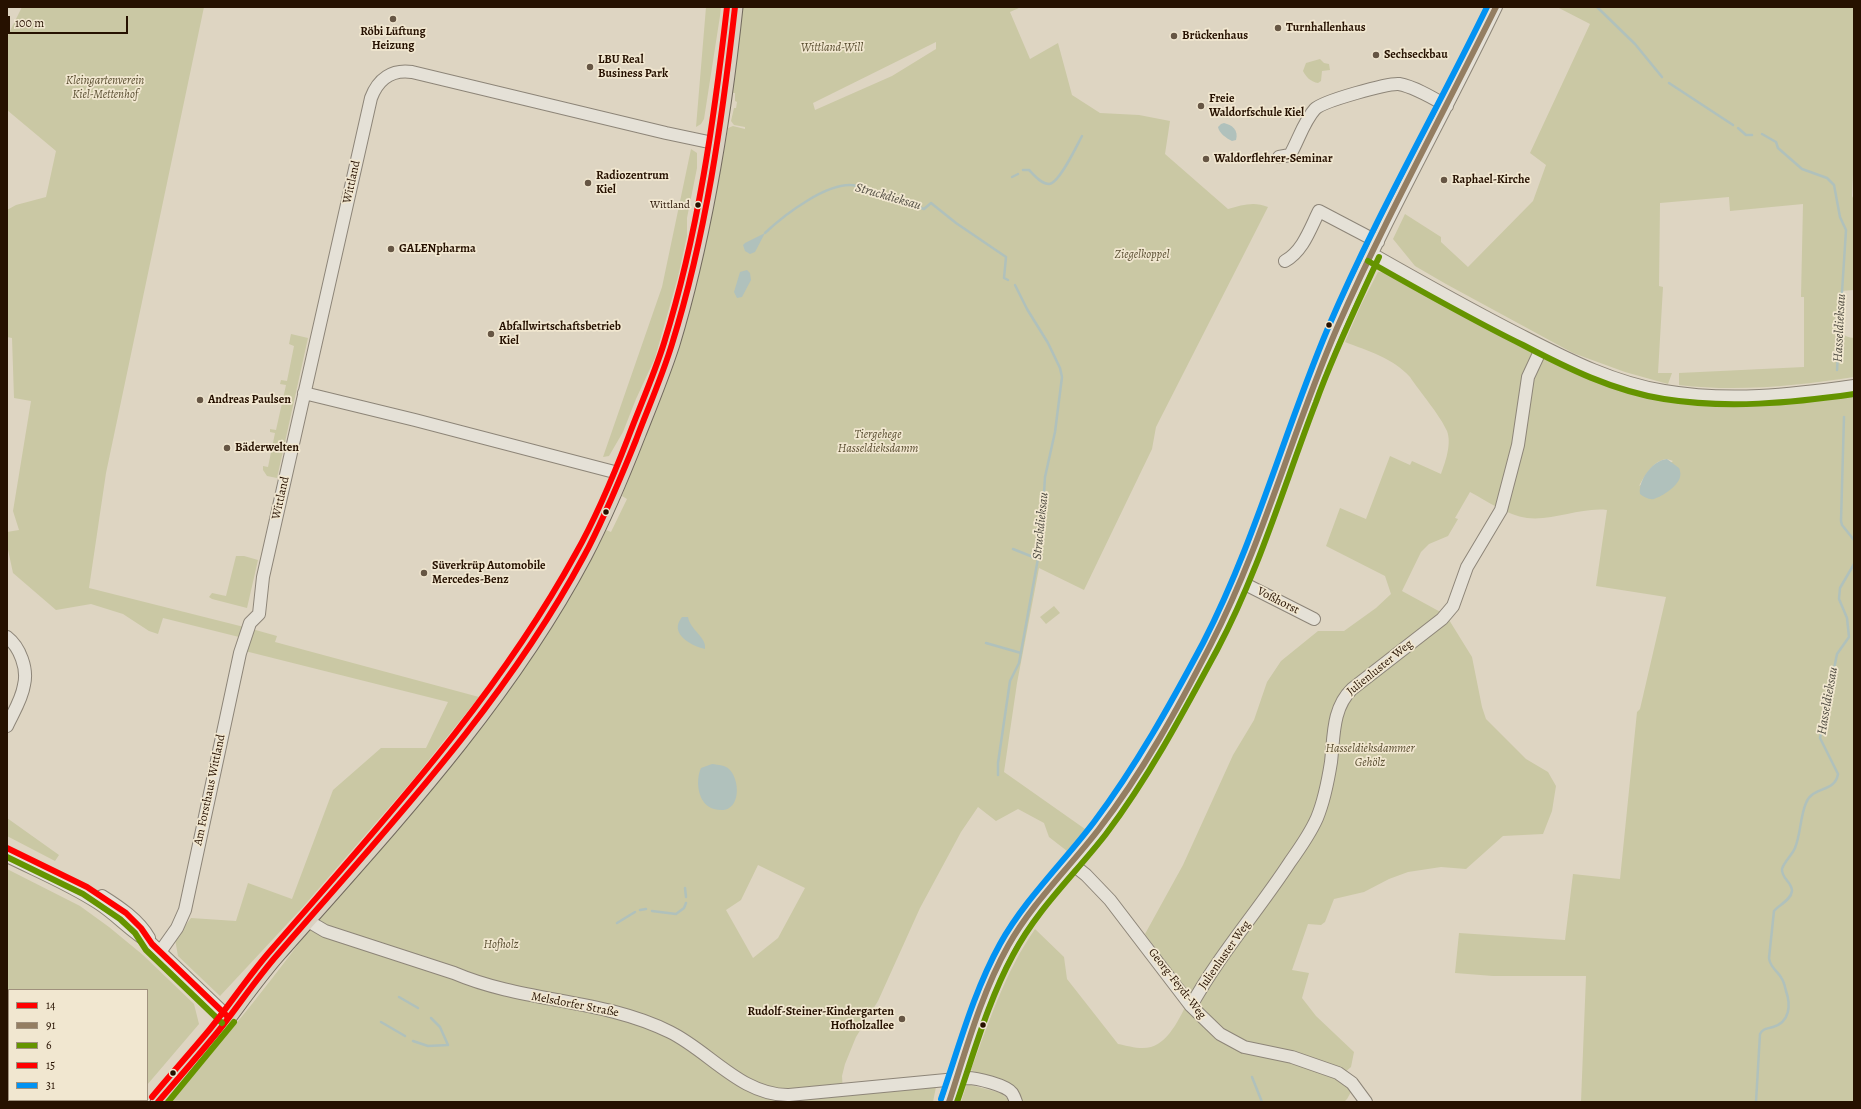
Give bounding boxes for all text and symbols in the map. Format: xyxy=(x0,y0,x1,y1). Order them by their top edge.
scale bar xyxy=(10,8,130,34)
marker: Röbi Lüftung Heizung xyxy=(388,14,398,24)
text: 100 m xyxy=(15,15,44,31)
place label: Turnhallenhaus xyxy=(1286,21,1366,35)
marker: Turnhallenhaus xyxy=(1273,23,1283,33)
place label: Röbi Lüftung Heizung xyxy=(360,25,426,53)
place label: Brückenhaus xyxy=(1182,29,1248,43)
marker: Brückenhaus xyxy=(1169,31,1179,41)
park label: Wittland-Will xyxy=(801,41,863,55)
place label: Sechseckbau xyxy=(1384,48,1448,62)
marker: Sechseckbau xyxy=(1371,50,1381,60)
place label: LBU Real Business Park xyxy=(598,53,668,81)
marker: LBU Real Business Park xyxy=(585,62,595,72)
park label: Kleingartenverein Kiel-Mettenhof xyxy=(66,74,144,102)
place label: Freie Waldorfschule Kiel xyxy=(1209,92,1304,120)
marker: Freie Waldorfschule Kiel xyxy=(1196,101,1206,111)
place label: Waldorflehrer-Seminar xyxy=(1214,152,1333,166)
marker: Waldorflehrer-Seminar xyxy=(1201,154,1211,164)
street label: Wittland xyxy=(340,159,364,205)
place label: Radiozentrum Kiel xyxy=(596,169,669,197)
place label: Raphael-Kirche xyxy=(1452,173,1530,187)
marker: Raphael-Kirche xyxy=(1439,175,1449,185)
marker: Radiozentrum Kiel xyxy=(583,178,593,188)
water label: Struckdieksau xyxy=(853,180,923,214)
place label: Wittland xyxy=(650,198,690,212)
marker: Wittland xyxy=(693,200,703,210)
place label: GALENpharma xyxy=(399,242,476,256)
marker: GALENpharma xyxy=(386,244,396,254)
park label: Ziegelkoppel xyxy=(1115,248,1169,262)
water label: Hasseldieksau xyxy=(1830,293,1850,363)
place label: Abfallwirtschaftsbetrieb Kiel xyxy=(499,320,621,348)
unlabelled marker xyxy=(1324,320,1334,330)
marker: Abfallwirtschaftsbetrieb Kiel xyxy=(486,329,496,339)
place label: Andreas Paulsen xyxy=(208,393,291,407)
marker: Andreas Paulsen xyxy=(195,395,205,405)
park label: Tiergehege Hasseldieksdamm xyxy=(838,428,918,456)
place label: Bäderwelten xyxy=(235,441,299,455)
marker: Bäderwelten xyxy=(222,443,232,453)
street label: Wittland xyxy=(269,475,293,521)
water label: Struckdieksau xyxy=(1030,491,1052,561)
unlabelled marker xyxy=(601,507,611,517)
place label: Süverkrüp Automobile Mercedes-Benz xyxy=(432,559,546,587)
marker: Süverkrüp Automobile Mercedes-Benz xyxy=(419,568,429,578)
street label: Voßhorst xyxy=(1255,584,1301,618)
street label: Julienluster Weg xyxy=(1344,637,1416,699)
water label: Hasseldieksau xyxy=(1814,666,1842,736)
street label: Am Forsthaus Wittland xyxy=(191,733,229,847)
park label: Hasseldieksdammer Gehölz xyxy=(1325,742,1415,770)
street label: Julienluster Weg xyxy=(1196,918,1254,992)
park label: Hofholz xyxy=(484,938,518,952)
street label: Georg-Feydt-Weg xyxy=(1145,946,1209,1022)
legend xyxy=(8,989,148,1101)
street label: Melsdorfer Straße xyxy=(530,989,620,1021)
text: 14 xyxy=(46,997,56,1013)
place label: Rudolf-Steiner-Kindergarten Hofholzallee xyxy=(747,1005,894,1033)
marker: Rudolf-Steiner-Kindergarten Hofholzallee xyxy=(897,1014,907,1024)
text: 91 xyxy=(46,1017,56,1033)
unlabelled marker xyxy=(978,1020,988,1030)
text: 6 xyxy=(46,1037,52,1053)
text: 15 xyxy=(46,1057,55,1073)
unlabelled marker xyxy=(168,1068,178,1078)
text: 31 xyxy=(46,1077,55,1093)

